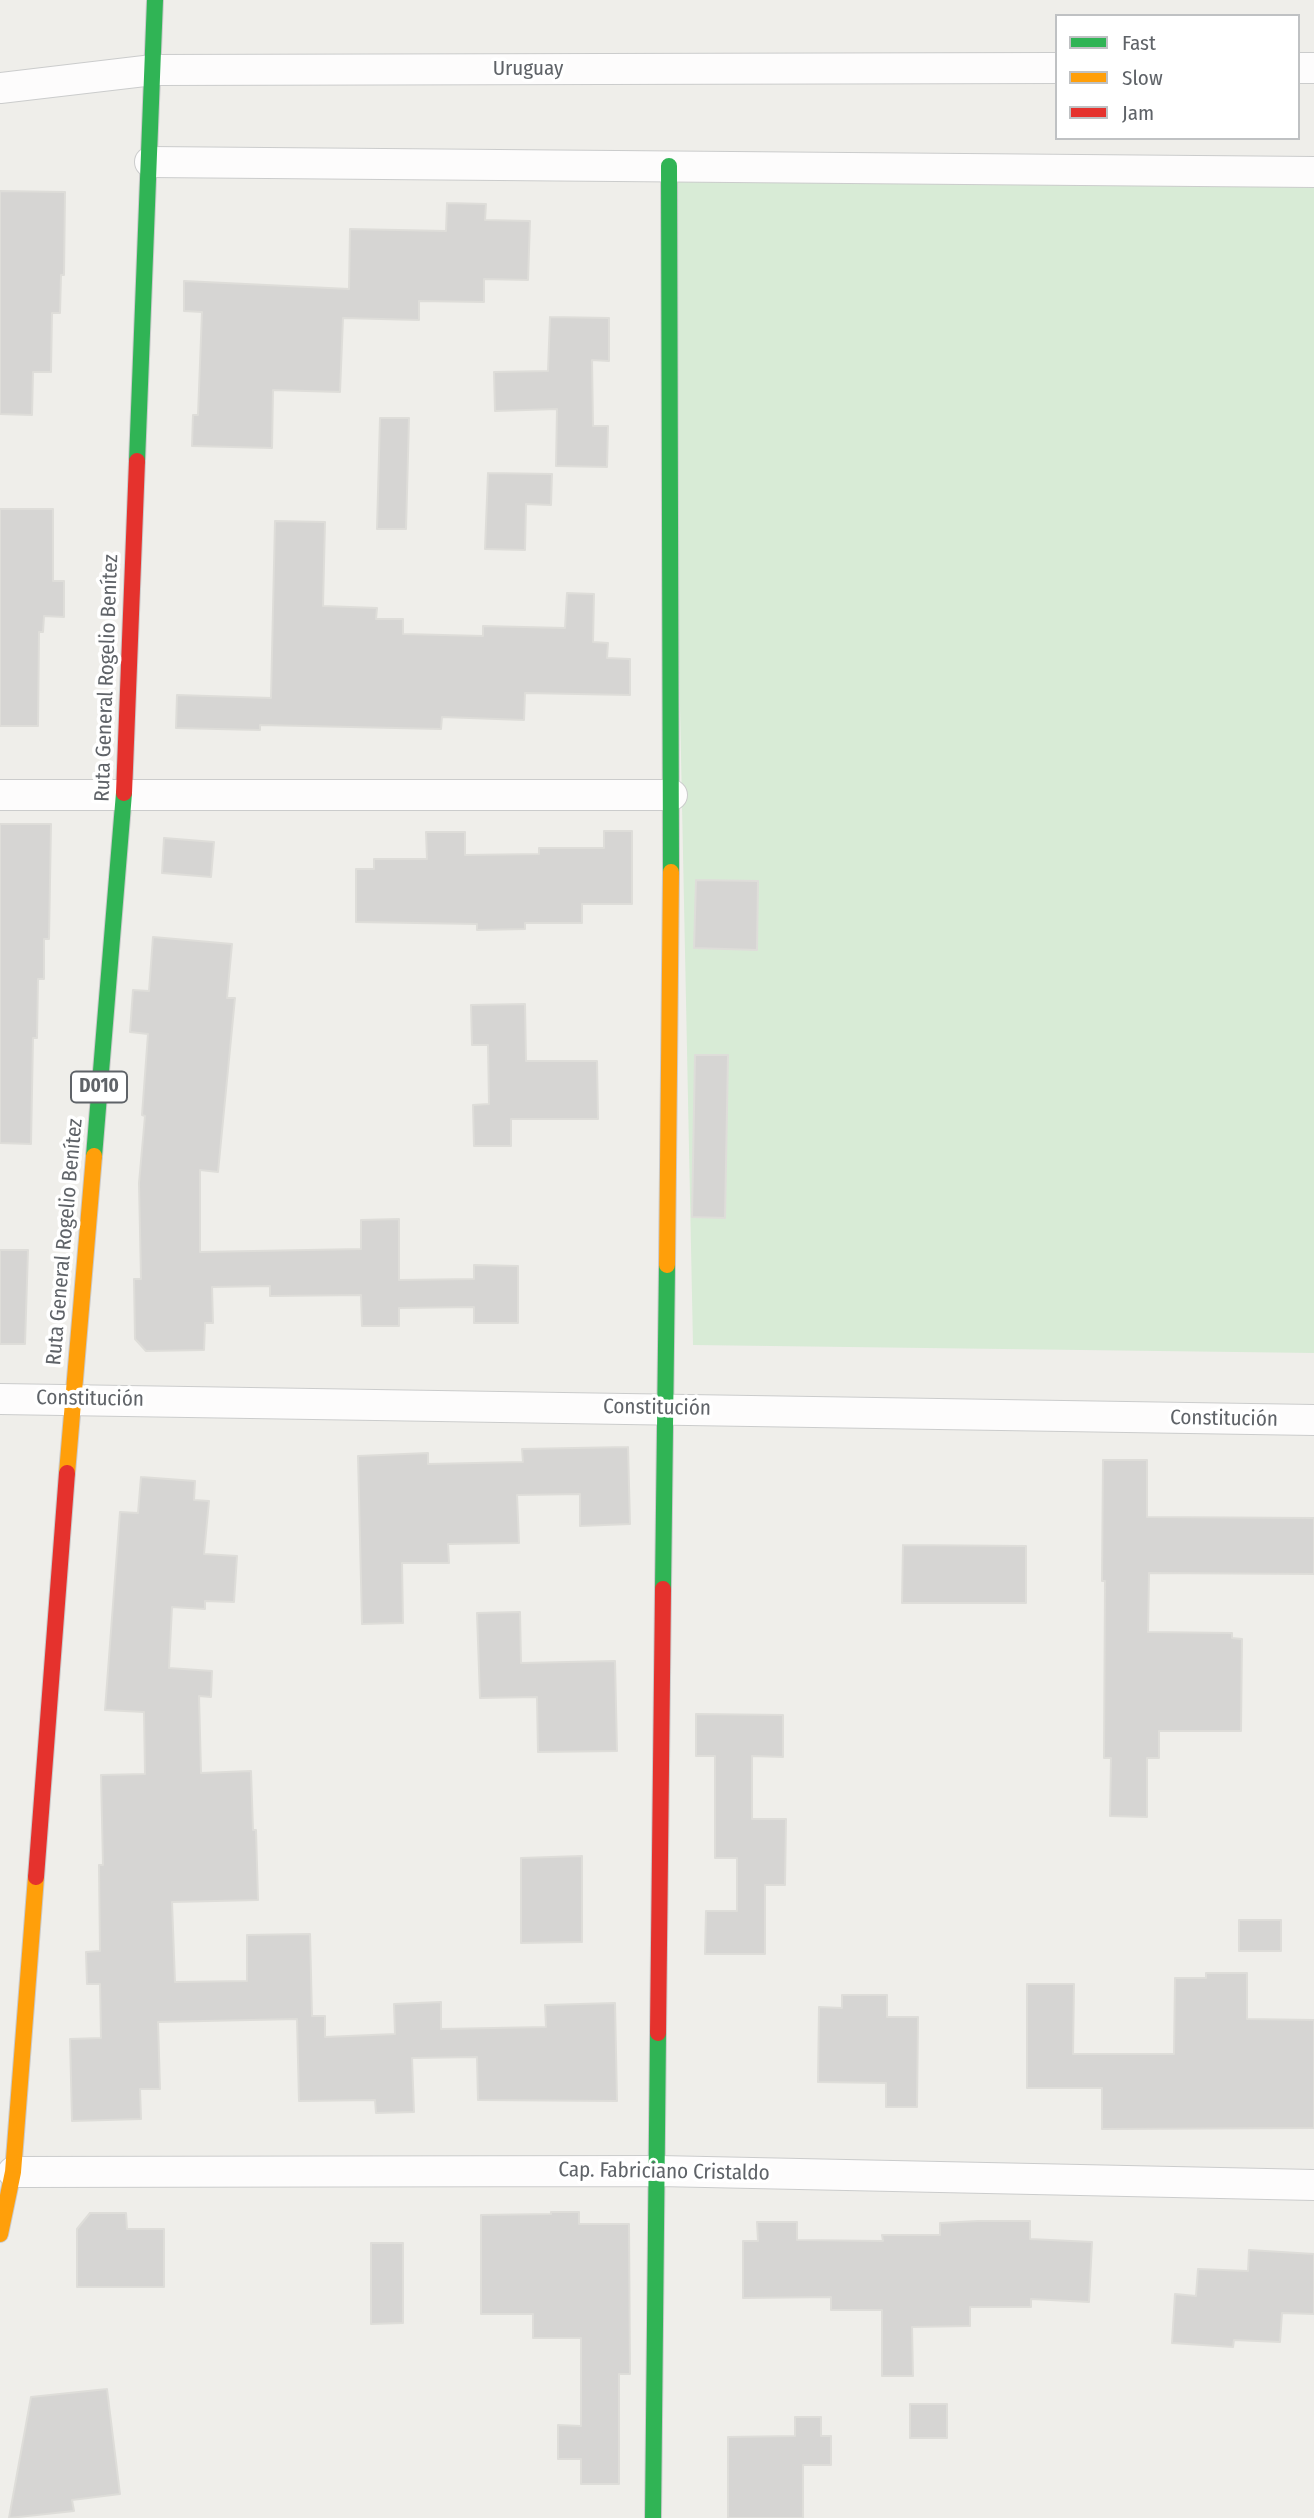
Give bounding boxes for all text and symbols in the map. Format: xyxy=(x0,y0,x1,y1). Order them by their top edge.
legend xyxy=(1055,14,1300,140)
text: Fast xyxy=(1122,30,1156,56)
street label: Uruguay xyxy=(493,56,563,82)
text: Slow xyxy=(1122,65,1163,91)
text: Jam xyxy=(1122,100,1154,126)
street label: Ruta General Rogelio Benítez xyxy=(90,554,124,802)
road number: D010 xyxy=(71,1072,127,1102)
street label: Ruta General Rogelio Benítez xyxy=(42,1118,88,1366)
street label: Constitución xyxy=(36,1385,144,1413)
street label: Constitución xyxy=(603,1394,711,1422)
street label: Constitución xyxy=(1170,1405,1278,1433)
street label: Cap. Fabriciano Cristaldo xyxy=(558,2158,770,2186)

